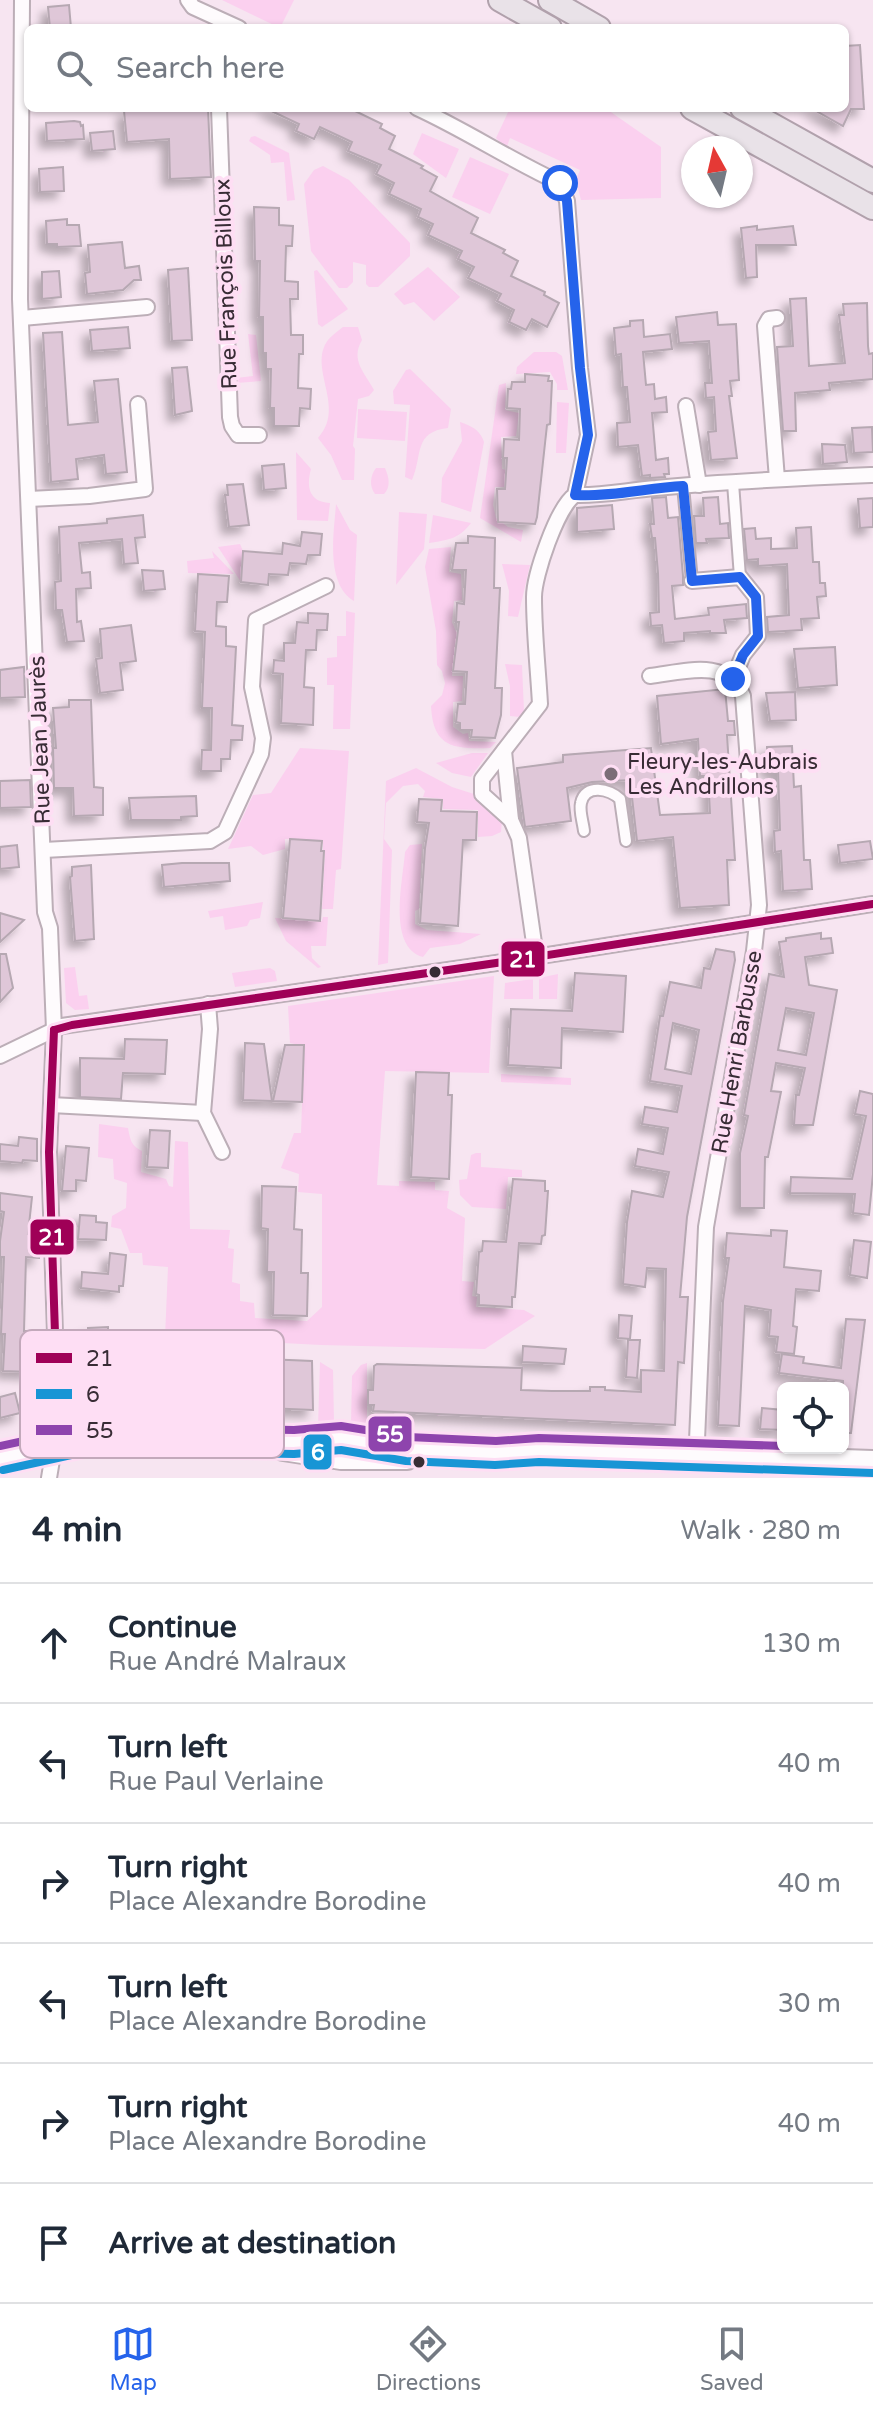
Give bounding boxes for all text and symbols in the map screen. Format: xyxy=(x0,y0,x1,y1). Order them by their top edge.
search box xyxy=(24,24,849,112)
icon: search xyxy=(52,46,96,90)
text: Search here xyxy=(116,50,285,87)
north arrow xyxy=(681,136,753,208)
route start xyxy=(542,165,578,201)
street label: Rue François Billoux xyxy=(209,178,243,390)
street label: Rue Jean Jaurès xyxy=(24,655,56,825)
route end xyxy=(715,661,751,697)
place label: Fleury-les-Aubrais Les Andrillons xyxy=(627,749,818,800)
marker: Fleury-les-Aubrais Les Andrillons xyxy=(602,765,620,783)
line badge: 21 xyxy=(500,940,546,978)
text: 21 xyxy=(509,947,537,973)
street label: Rue Henri Barbusse xyxy=(706,949,768,1156)
unlabelled marker xyxy=(427,964,443,980)
line badge: 21 xyxy=(29,1218,75,1256)
text: 21 xyxy=(38,1225,66,1251)
legend xyxy=(20,1330,284,1458)
text: 21 xyxy=(86,1346,114,1372)
text: 6 xyxy=(86,1382,100,1408)
map controls xyxy=(777,1382,849,1454)
button: locate xyxy=(777,1382,849,1454)
line badge: 55 xyxy=(367,1415,413,1453)
text: 55 xyxy=(86,1418,114,1444)
text: 55 xyxy=(376,1422,404,1448)
line badge: 6 xyxy=(302,1433,333,1471)
text: 6 xyxy=(311,1440,325,1466)
unlabelled marker xyxy=(411,1454,427,1470)
text: 4 min xyxy=(32,1510,123,1551)
text: Walk · 280 m xyxy=(681,1515,841,1546)
text: Continue xyxy=(108,1609,237,1646)
icon: ahead xyxy=(32,1621,76,1665)
text: 130 m xyxy=(761,1628,841,1659)
text: Rue André Malraux xyxy=(108,1646,347,1677)
text: Turn left xyxy=(108,1729,227,1766)
icon: left xyxy=(32,1741,76,1785)
text: 40 m xyxy=(778,1748,841,1779)
text: Rue Paul Verlaine xyxy=(108,1766,324,1797)
text: Turn right xyxy=(108,1849,248,1886)
icon: right xyxy=(32,1861,76,1905)
text: 40 m xyxy=(778,1868,841,1899)
text: Place Alexandre Borodine xyxy=(108,1886,426,1917)
text: Turn left xyxy=(108,1969,227,2006)
icon: left xyxy=(32,1981,76,2025)
text: 30 m xyxy=(778,1988,841,2019)
text: Place Alexandre Borodine xyxy=(108,2006,426,2037)
text: Turn right xyxy=(108,2089,248,2126)
icon: right xyxy=(32,2101,76,2145)
text: 40 m xyxy=(778,2108,841,2139)
text: Place Alexandre Borodine xyxy=(108,2126,426,2157)
icon: arrive xyxy=(32,2221,76,2265)
text: Arrive at destination xyxy=(108,2225,396,2262)
tab: Map xyxy=(109,2322,157,2396)
tab: Directions xyxy=(376,2322,481,2396)
tab: Saved xyxy=(700,2322,764,2396)

